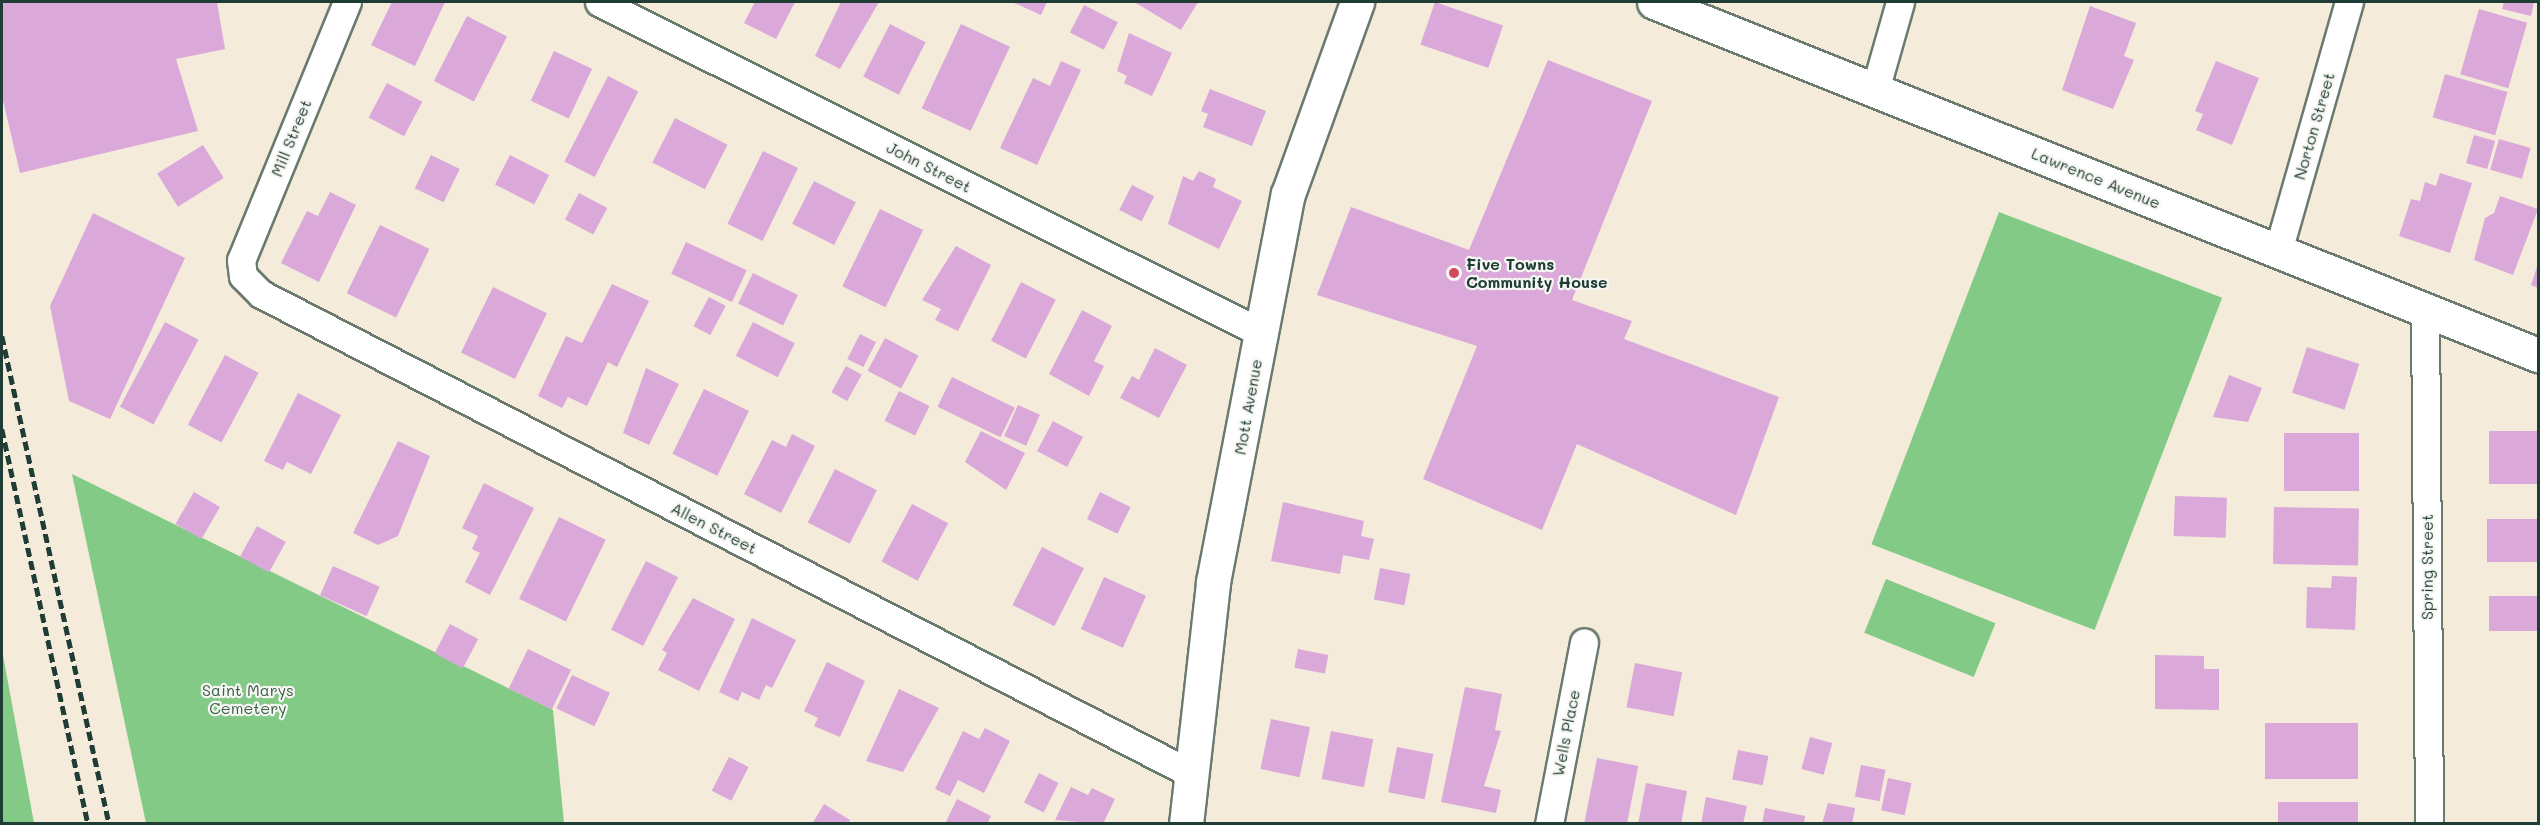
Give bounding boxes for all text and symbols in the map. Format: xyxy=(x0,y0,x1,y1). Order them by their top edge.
street label: Norton Street xyxy=(2290,70,2338,182)
street label: Mill Street xyxy=(267,97,315,179)
street label: John Street xyxy=(884,138,974,196)
street label: Lawrence Avenue xyxy=(2029,143,2163,213)
place label: Five Towns Community House xyxy=(1466,254,1608,292)
marker: Five Towns Community House xyxy=(1447,266,1461,280)
street label: Mott Avenue xyxy=(1230,358,1266,456)
street label: Allen Street xyxy=(668,498,760,558)
street label: Spring Street xyxy=(2417,514,2437,620)
park label: Saint Marys Cemetery xyxy=(202,680,294,718)
street label: Wells Place xyxy=(1548,688,1584,778)

